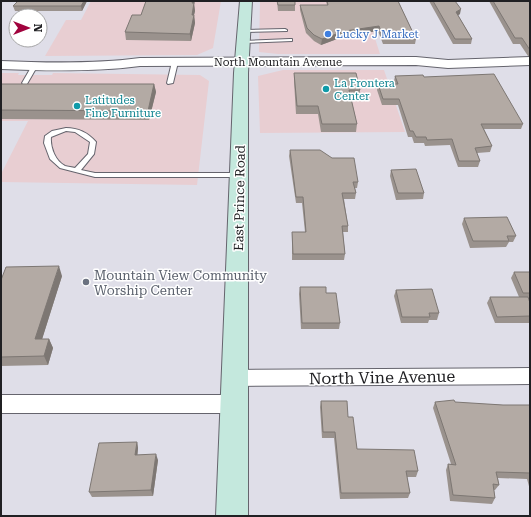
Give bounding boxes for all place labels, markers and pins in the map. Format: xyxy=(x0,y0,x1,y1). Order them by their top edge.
place label: Lucky J Market xyxy=(336,28,419,41)
marker: Lucky J Market xyxy=(323,29,333,39)
place label: La Frontera Center xyxy=(334,77,395,103)
marker: La Frontera Center xyxy=(321,84,331,94)
place label: Latitudes Fine Furniture xyxy=(85,94,161,120)
marker: Latitudes Fine Furniture xyxy=(72,101,82,111)
place label: Mountain View Community Worship Center xyxy=(94,268,267,298)
marker: Mountain View Community Worship Center xyxy=(81,277,91,287)

